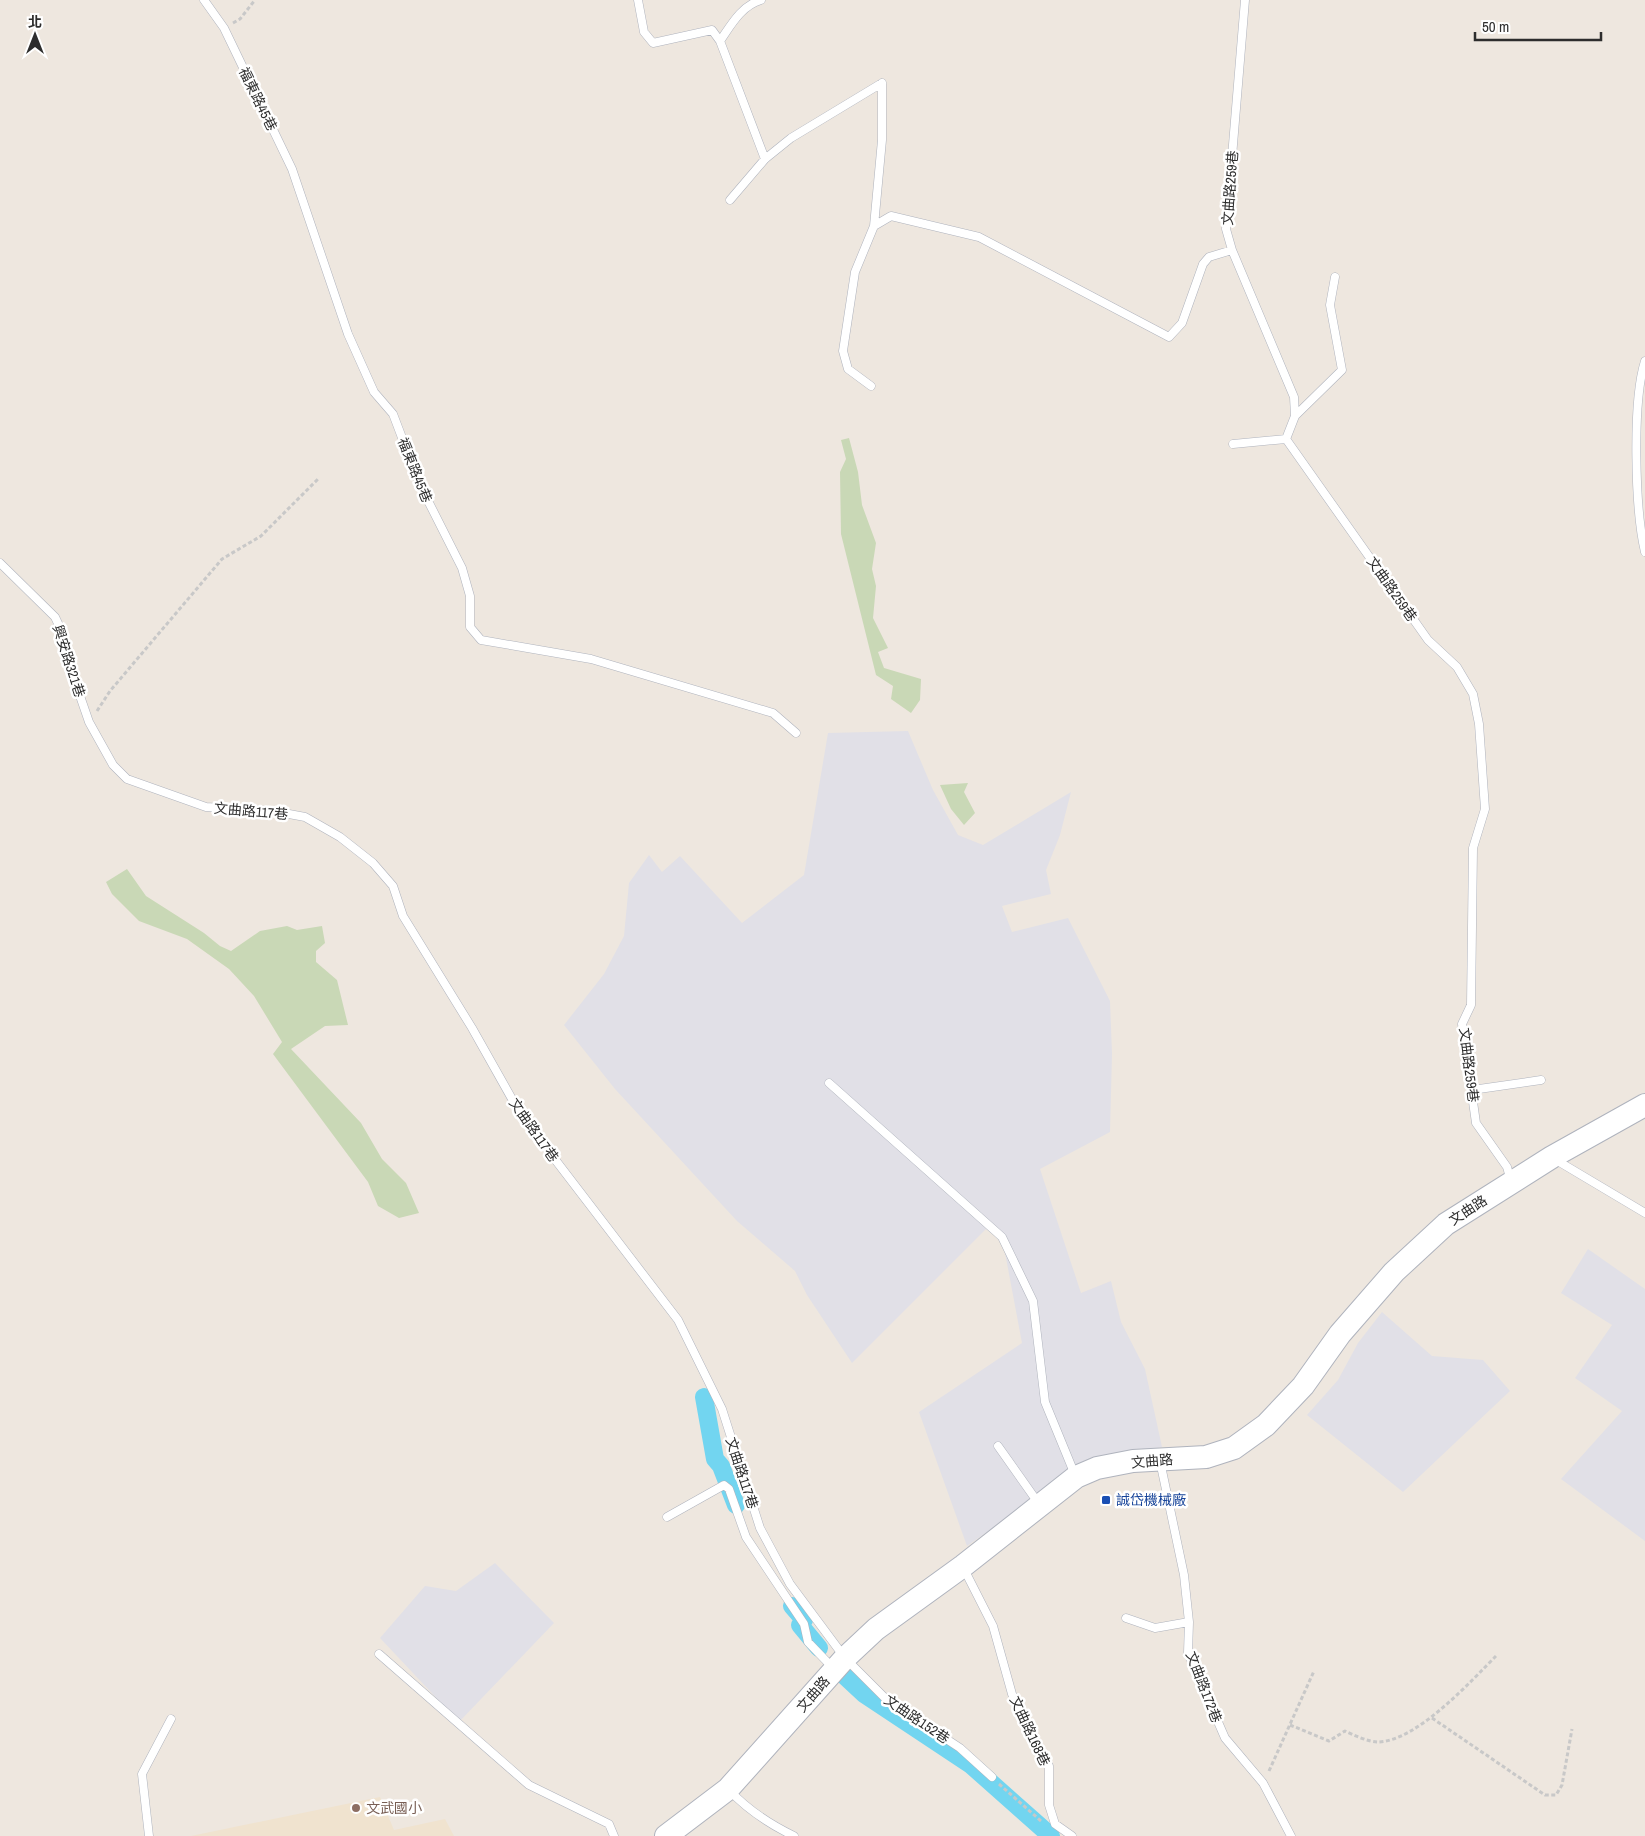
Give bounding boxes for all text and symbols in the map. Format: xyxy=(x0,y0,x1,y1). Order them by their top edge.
north arrow xyxy=(10,10,60,60)
scale bar xyxy=(1475,10,1601,42)
text: 北 xyxy=(28,13,42,31)
text: 50 m xyxy=(1482,16,1509,37)
street label: 福東路45巷 xyxy=(235,64,281,134)
street label: 文曲路259巷 xyxy=(1218,150,1242,226)
street label: 福東路45巷 xyxy=(394,435,436,505)
street label: 文曲路259巷 xyxy=(1363,553,1421,625)
street label: 興安路321巷 xyxy=(49,622,89,700)
street label: 文曲路117巷 xyxy=(213,799,289,823)
street label: 文曲路259巷 xyxy=(1455,1027,1483,1103)
street label: 文曲路117巷 xyxy=(505,1094,563,1166)
street label: 文曲路 xyxy=(1445,1191,1491,1229)
street label: 文曲路117巷 xyxy=(722,1435,762,1511)
street label: 文曲路 xyxy=(1130,1450,1174,1472)
place label: 誠岱機械廠 xyxy=(1116,1491,1186,1509)
marker: 誠岱機械廠 xyxy=(1100,1494,1112,1506)
street label: 文曲路172巷 xyxy=(1182,1649,1226,1725)
street label: 文曲路 xyxy=(792,1672,834,1716)
street label: 文曲路152巷 xyxy=(881,1691,953,1747)
street label: 文曲路168巷 xyxy=(1006,1693,1054,1769)
place label: 文武國小 xyxy=(366,1799,422,1817)
marker: 文武國小 xyxy=(350,1802,362,1814)

